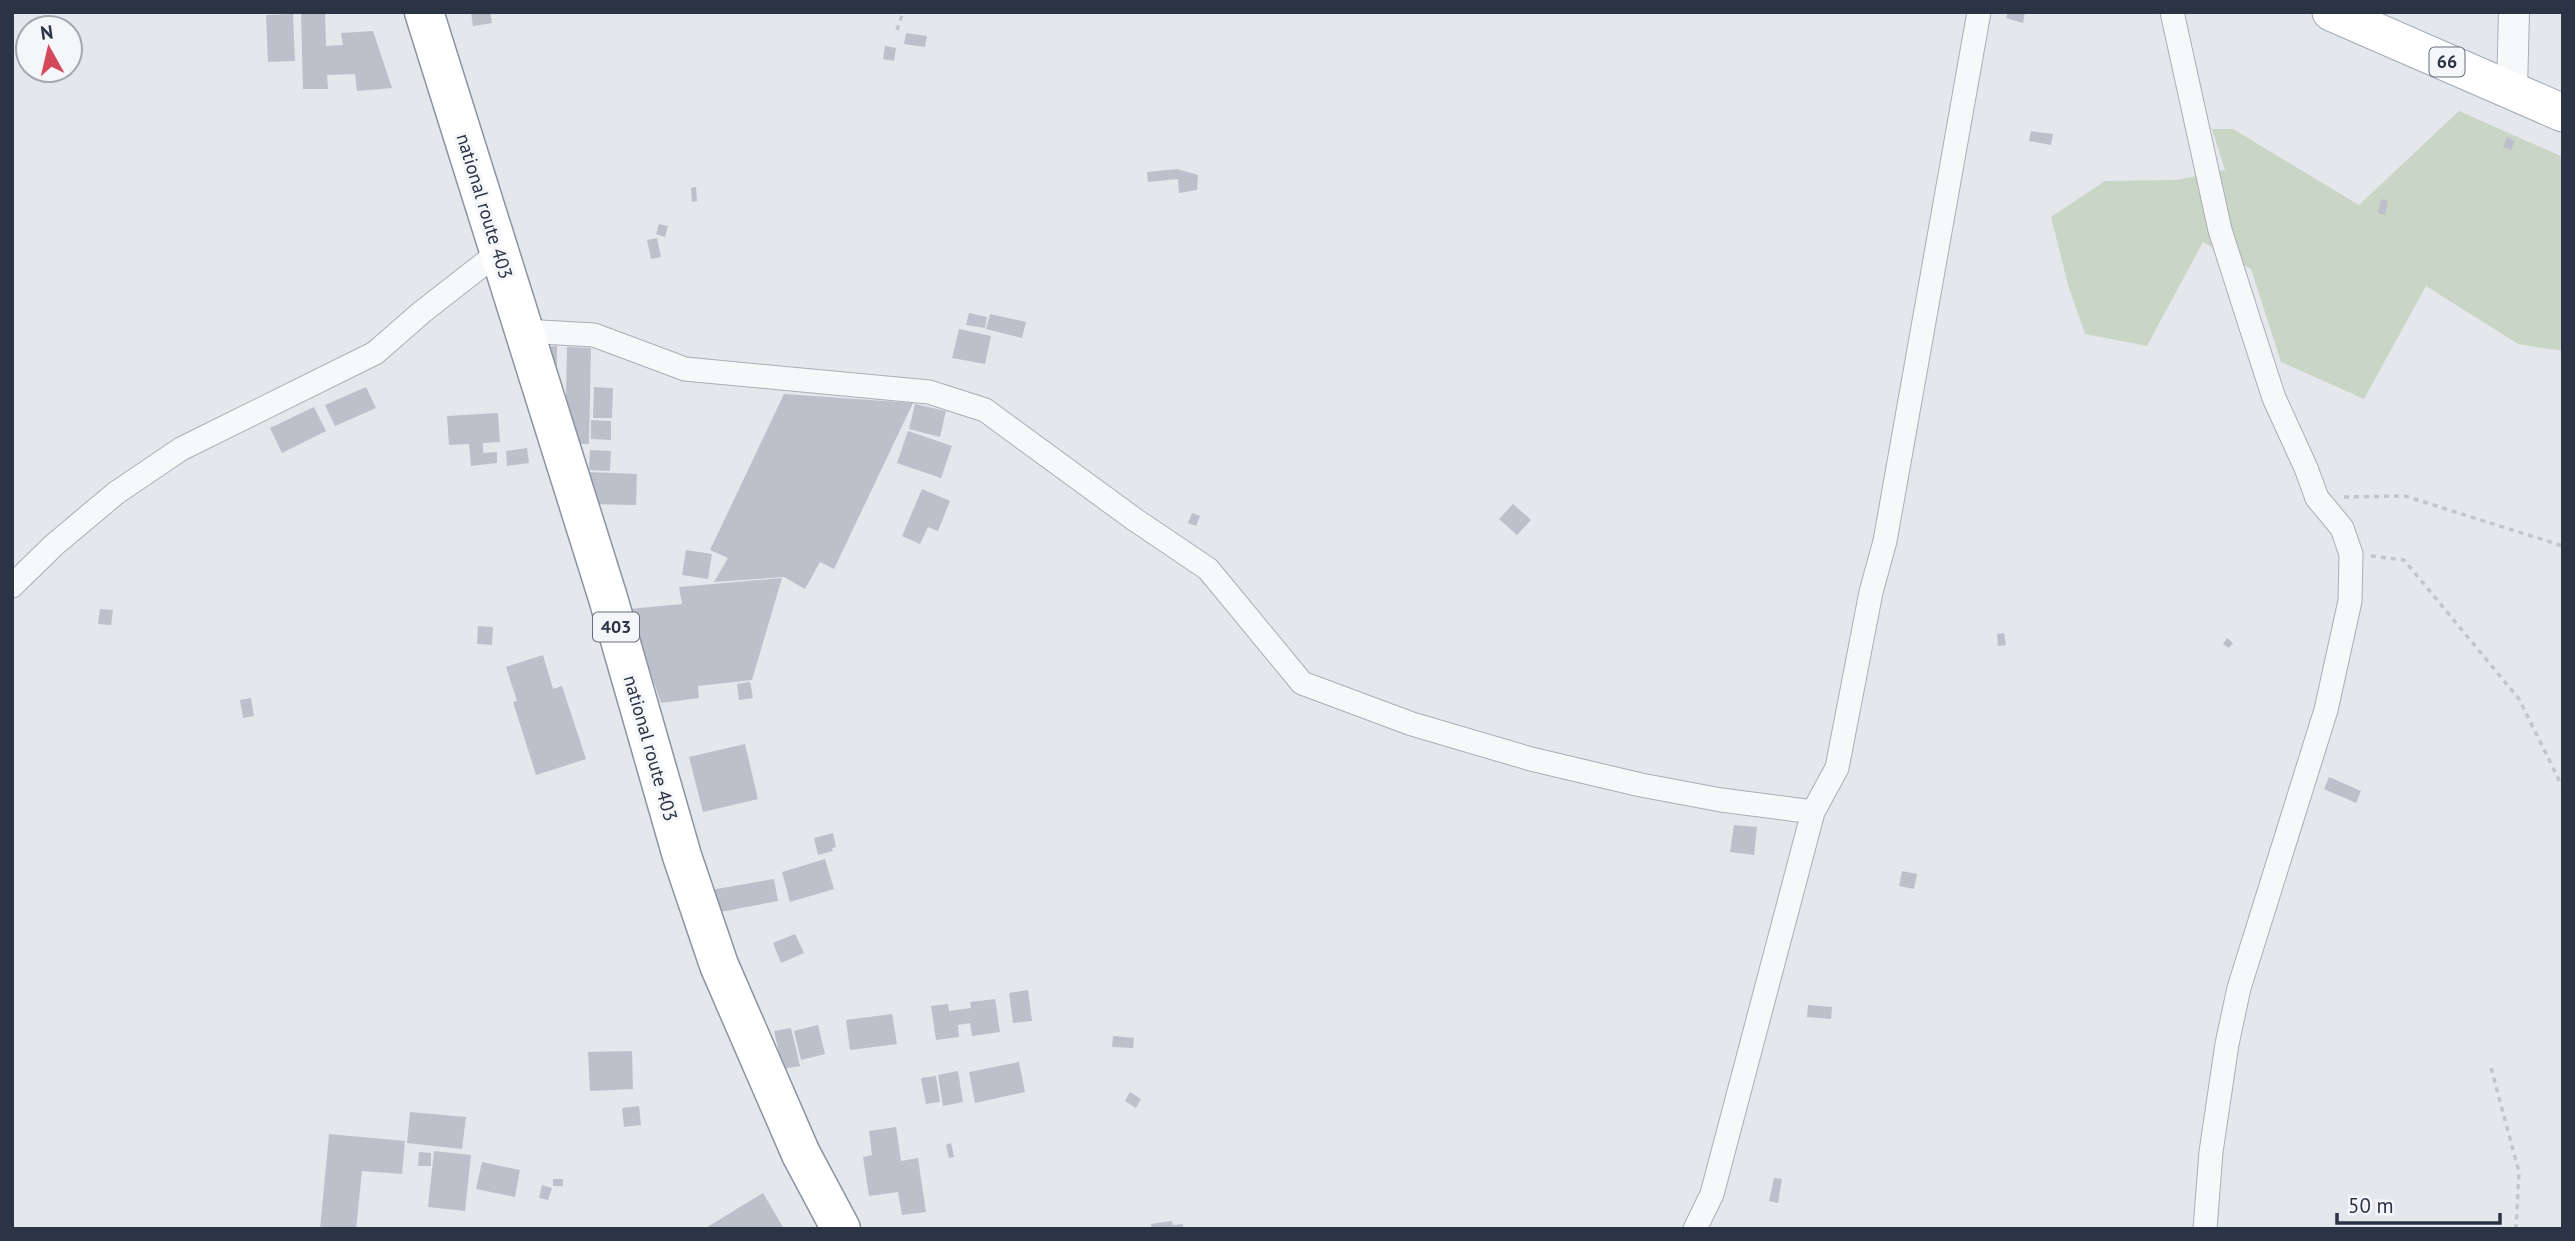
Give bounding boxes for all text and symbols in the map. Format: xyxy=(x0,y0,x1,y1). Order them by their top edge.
north arrow xyxy=(14,14,84,84)
text: N xyxy=(39,19,54,45)
road number: 66 xyxy=(2430,48,2464,76)
street label: national route 403 xyxy=(451,130,519,282)
road number: 403 xyxy=(593,612,639,642)
street label: national route 403 xyxy=(619,672,683,824)
scale bar xyxy=(2337,1182,2500,1226)
text: 50 m xyxy=(2348,1192,2394,1219)

